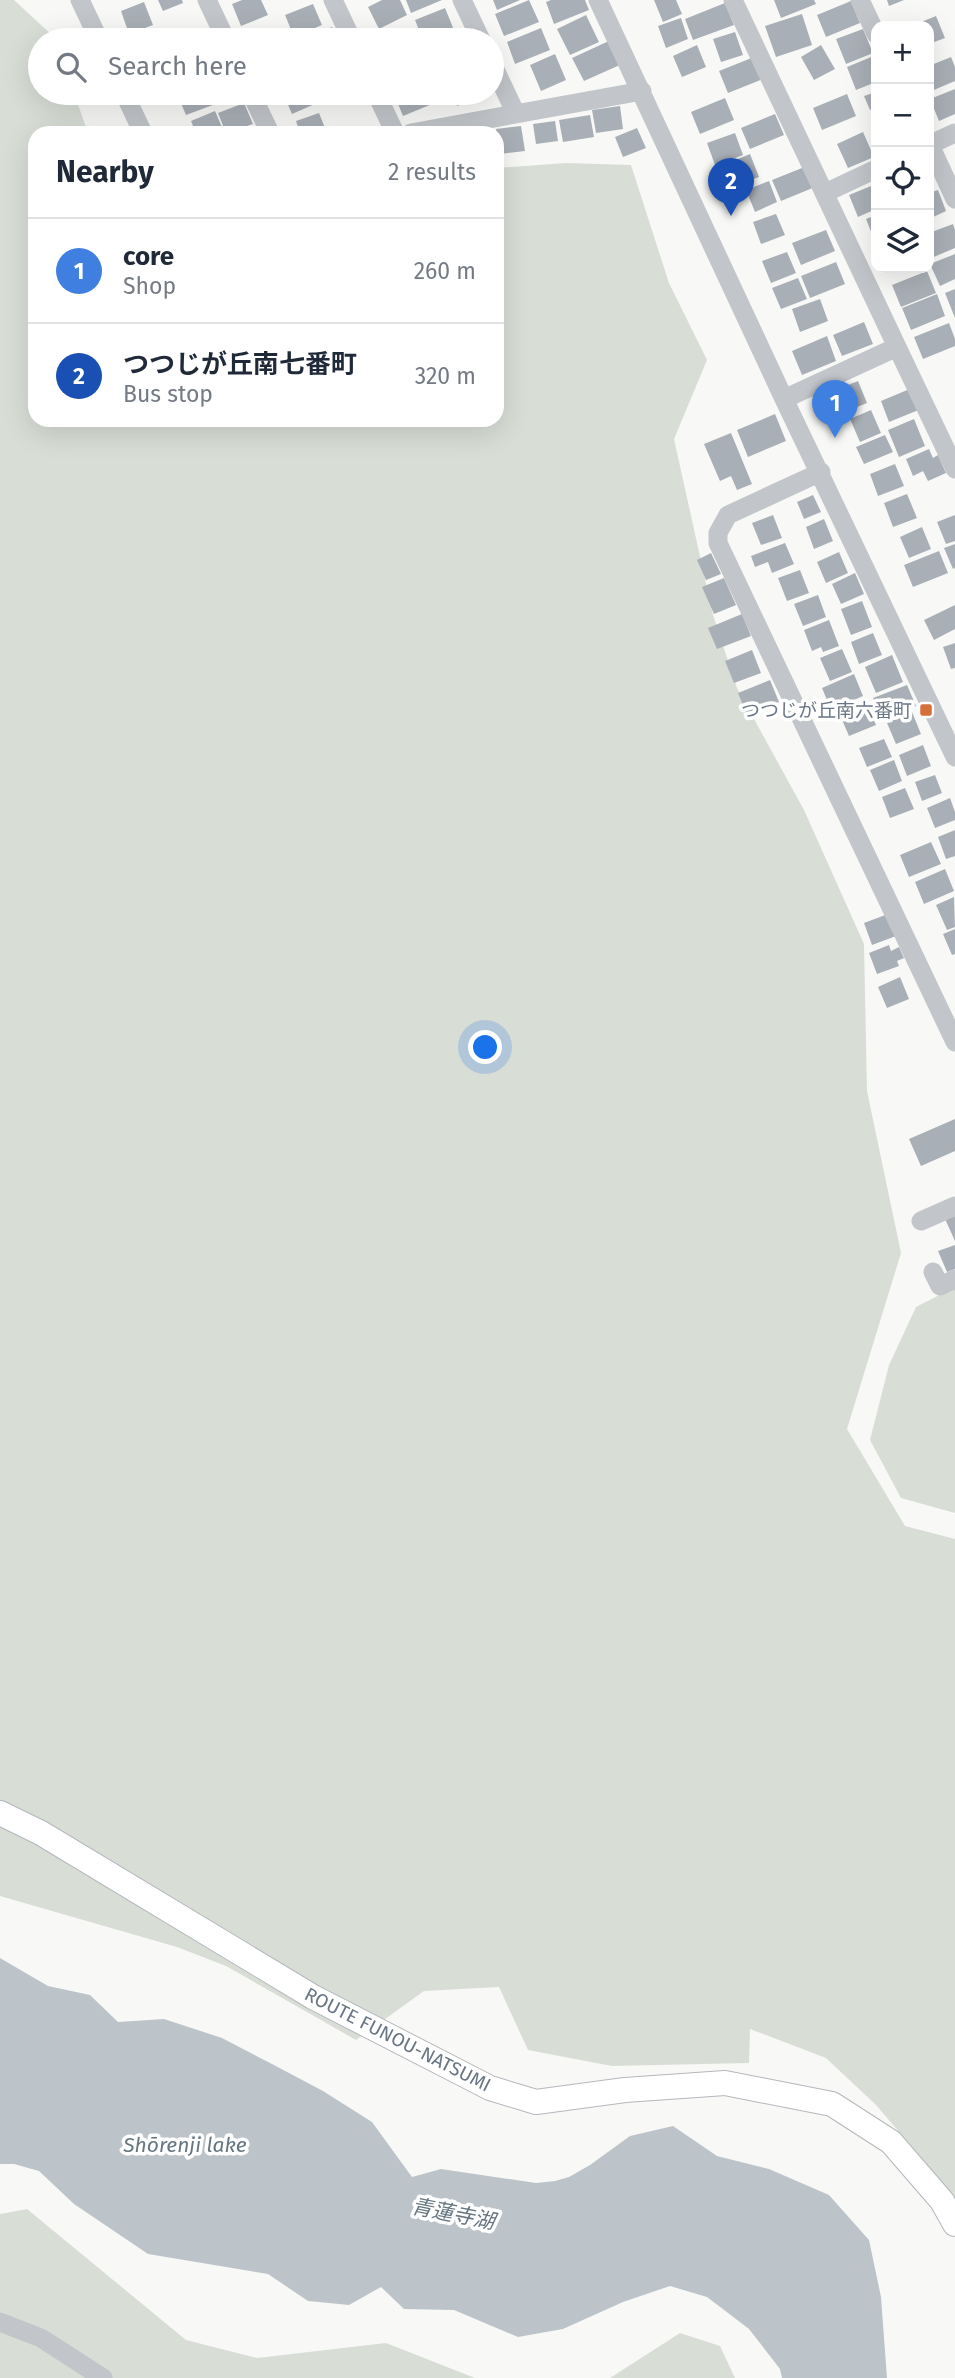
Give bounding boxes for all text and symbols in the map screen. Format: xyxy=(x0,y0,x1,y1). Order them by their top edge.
map controls xyxy=(871,21,934,273)
button: + xyxy=(871,21,934,84)
search box xyxy=(28,28,504,105)
icon: search xyxy=(52,48,90,86)
text: Search here xyxy=(108,51,247,82)
button: − xyxy=(871,84,934,147)
button: locate xyxy=(871,147,934,210)
text: Nearby xyxy=(56,154,154,190)
text: 2 results xyxy=(388,158,476,186)
pin: 2 xyxy=(708,158,754,216)
button: layers xyxy=(871,210,934,273)
text: core xyxy=(123,241,174,272)
text: 1 xyxy=(74,257,84,285)
text: 260 m xyxy=(414,257,476,285)
text: Shop xyxy=(123,272,176,300)
text: つつじが丘南七番町 xyxy=(123,349,357,380)
text: 2 xyxy=(73,362,85,390)
text: 320 m xyxy=(415,362,476,390)
text: Bus stop xyxy=(123,380,213,408)
pin: 1 xyxy=(812,380,858,438)
place label: つつじが丘南六番町 xyxy=(741,699,912,722)
marker: つつじが丘南六番町 xyxy=(918,702,934,718)
your location xyxy=(468,1030,502,1064)
street label: ROUTE FUNOU-NATSUMI xyxy=(301,1982,495,2096)
water label: Shōrenji lake xyxy=(122,2132,247,2158)
water label: 青蓮寺湖 xyxy=(409,2193,500,2235)

